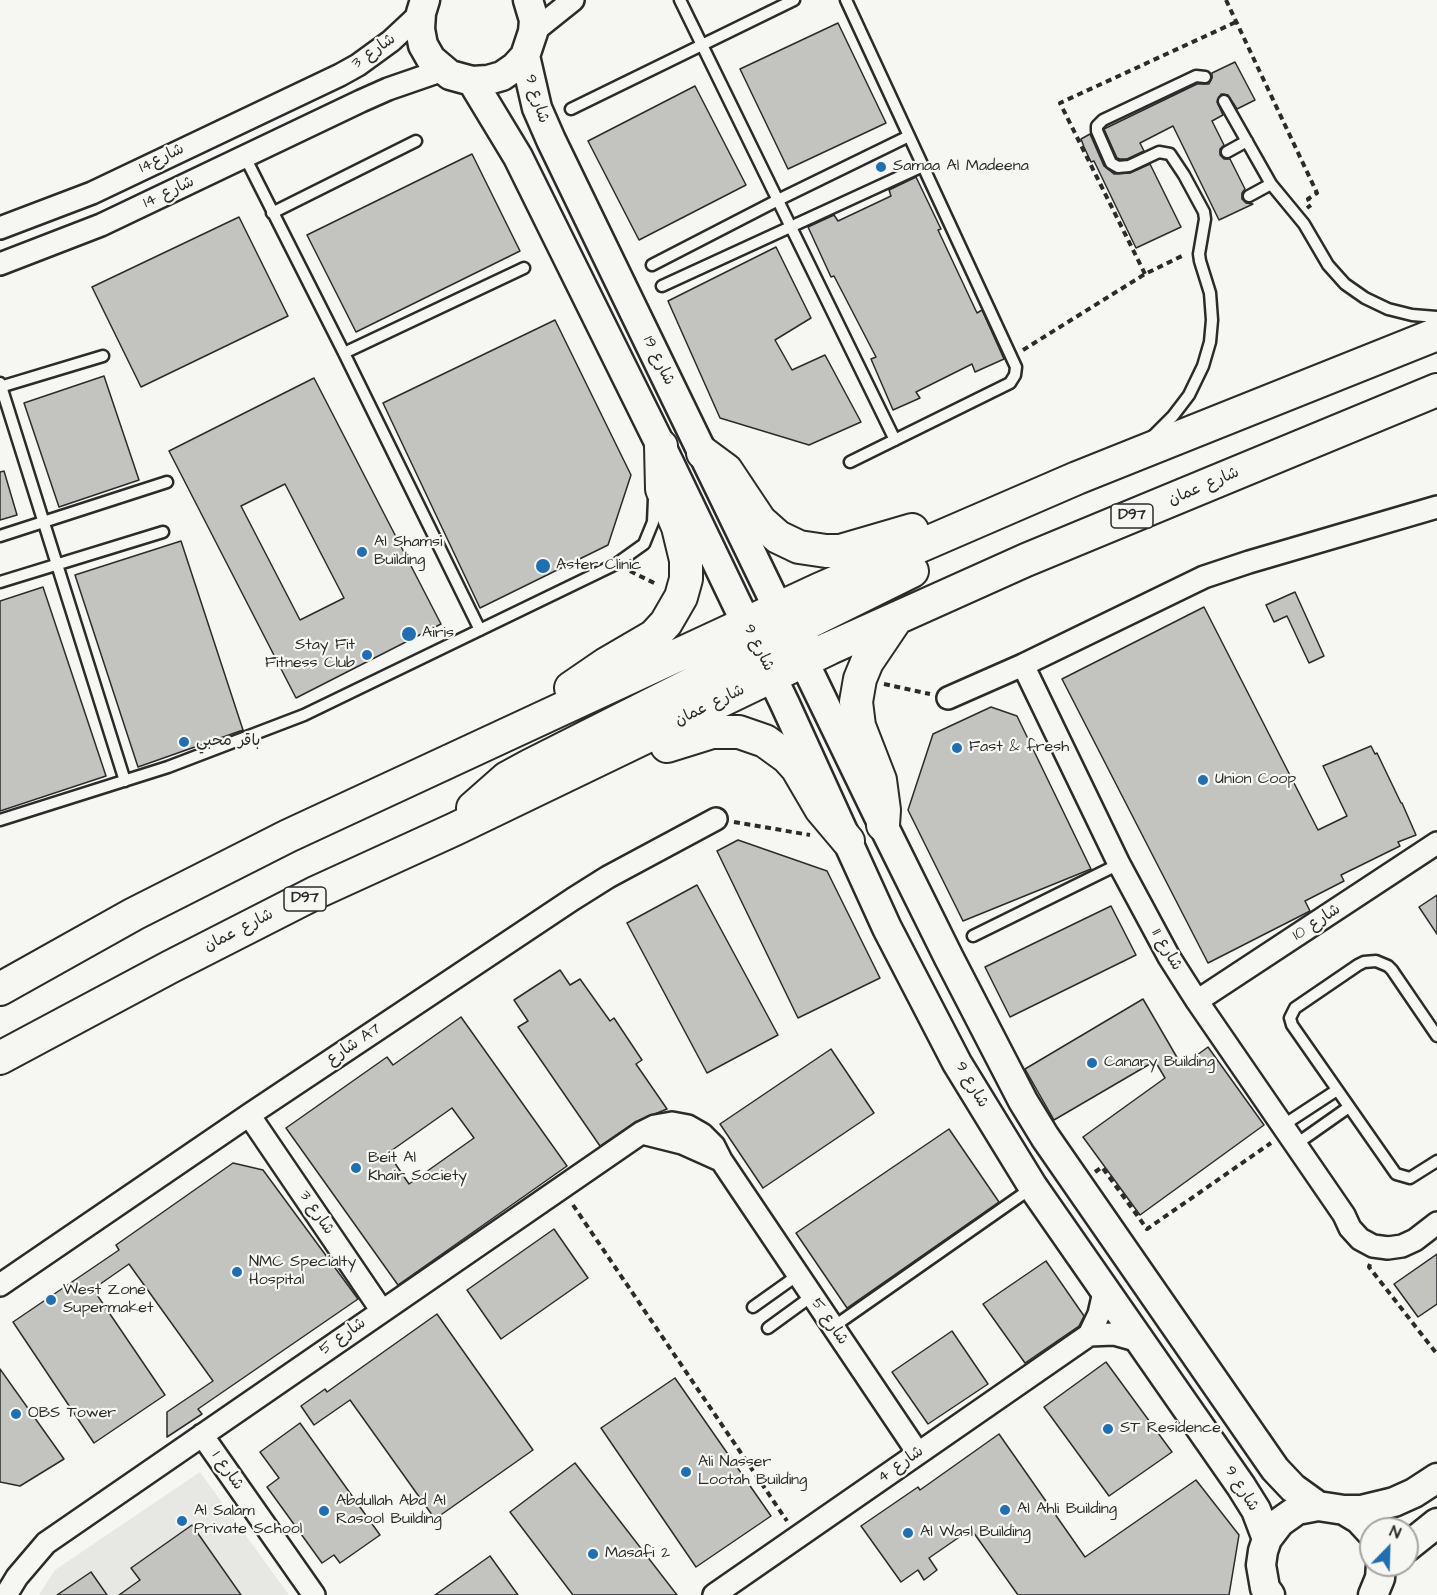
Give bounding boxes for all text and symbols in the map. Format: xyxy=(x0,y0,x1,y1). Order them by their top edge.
street label: شارع 3 xyxy=(348,30,400,74)
street label: شارع 9 xyxy=(519,72,553,126)
street label: شارع14 xyxy=(136,140,188,178)
place label: Samaa Al Madeena xyxy=(893,157,1029,177)
marker: Samaa Al Madeena xyxy=(874,160,888,174)
street label: شارع 14 xyxy=(140,173,198,213)
street label: شارع 19 xyxy=(638,333,678,389)
street label: شارع عمان xyxy=(1166,463,1242,511)
road number: D97 xyxy=(1111,504,1153,528)
place label: Al Shamsi Building xyxy=(374,533,442,571)
marker: Al Shamsi Building xyxy=(355,545,369,559)
place label: Aster Clinic xyxy=(556,556,641,576)
marker: Aster Clinic xyxy=(534,557,552,575)
street label: شارع 9 xyxy=(738,621,778,675)
place label: Airis xyxy=(422,624,454,644)
marker: Airis xyxy=(400,625,418,643)
place label: Stay Fit Fitness Club xyxy=(265,636,355,674)
marker: Stay Fit Fitness Club xyxy=(360,648,374,662)
street label: شارع عمان xyxy=(672,681,748,731)
place label: باقر محبي xyxy=(196,732,260,752)
marker: باقر محبي xyxy=(177,735,191,749)
place label: Fast & fresh xyxy=(969,738,1069,758)
marker: Fast & fresh xyxy=(950,741,964,755)
place label: Union Coop xyxy=(1215,770,1296,790)
marker: Union Coop xyxy=(1196,773,1210,787)
road number: D97 xyxy=(284,887,326,911)
street label: شارع 10 xyxy=(1289,900,1345,946)
street label: شارع عمان xyxy=(201,905,277,957)
street label: شارع 11 xyxy=(1146,926,1186,974)
street label: شارع A7 xyxy=(323,1020,385,1070)
place label: Canary Building xyxy=(1104,1053,1215,1073)
marker: Canary Building xyxy=(1085,1056,1099,1070)
street label: شارع 9 xyxy=(950,1058,992,1112)
place label: Beit Al Khair Society xyxy=(368,1149,467,1187)
marker: Beit Al Khair Society xyxy=(349,1161,363,1175)
street label: شارع 3 xyxy=(294,1187,338,1239)
place label: NMC Specialty Hospital xyxy=(249,1253,356,1291)
marker: NMC Specialty Hospital xyxy=(230,1265,244,1279)
place label: West Zone Supermaket xyxy=(63,1281,153,1319)
marker: West Zone Supermaket xyxy=(44,1293,58,1307)
street label: شارع 5 xyxy=(806,1295,852,1349)
street label: شارع 5 xyxy=(316,1314,370,1360)
place label: OBS Tower xyxy=(28,1404,116,1424)
marker: OBS Tower xyxy=(9,1407,23,1421)
place label: ST Residence xyxy=(1120,1419,1221,1439)
marker: ST Residence xyxy=(1101,1422,1115,1436)
street label: شارع 4 xyxy=(874,1442,928,1488)
street label: شارع 1 xyxy=(207,1448,247,1494)
place label: Ali Nasser Lootah Building xyxy=(698,1453,807,1491)
street label: شارع 9 xyxy=(1220,1463,1262,1515)
marker: Ali Nasser Lootah Building xyxy=(679,1465,693,1479)
place label: Abdullah Abd Al Rasool Building xyxy=(336,1492,446,1530)
place label: Al Ahli Building xyxy=(1017,1500,1117,1520)
place label: Al Salam Private School xyxy=(194,1502,302,1540)
marker: Al Ahli Building xyxy=(998,1503,1012,1517)
marker: Abdullah Abd Al Rasool Building xyxy=(317,1504,331,1518)
marker: Al Salam Private School xyxy=(175,1514,189,1528)
north arrow xyxy=(1359,1517,1419,1577)
text: N xyxy=(1386,1520,1404,1544)
place label: Al Wasl Building xyxy=(920,1523,1031,1543)
marker: Al Wasl Building xyxy=(901,1526,915,1540)
place label: Masafi 2 xyxy=(605,1544,670,1564)
marker: Masafi 2 xyxy=(586,1547,600,1561)

